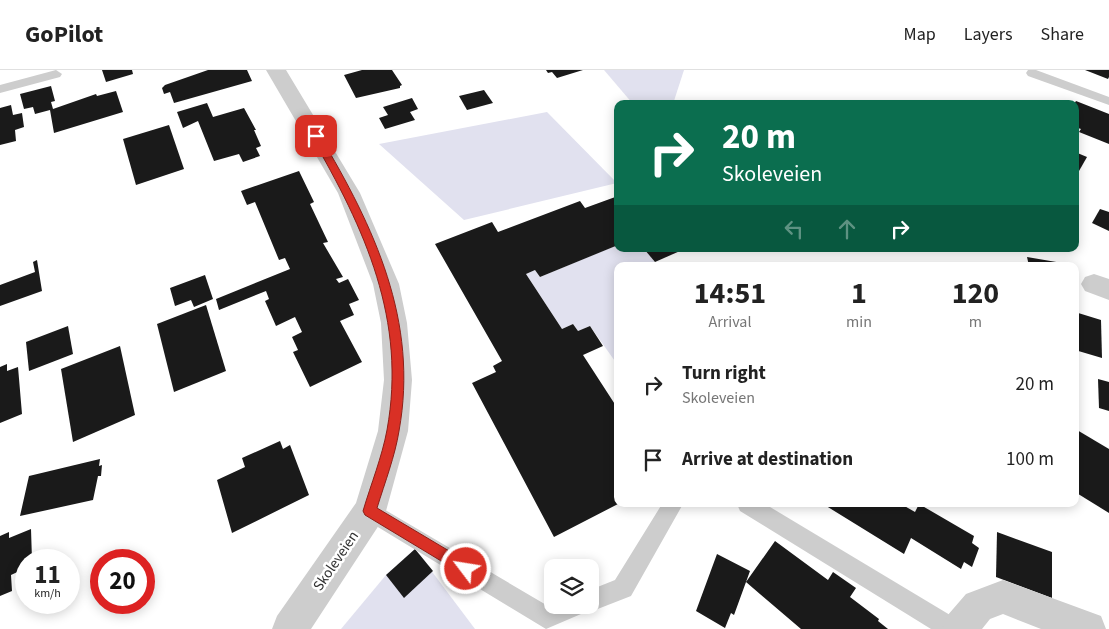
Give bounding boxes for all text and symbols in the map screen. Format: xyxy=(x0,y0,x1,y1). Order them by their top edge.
text: GoPilot xyxy=(25,17,103,52)
text: Map xyxy=(904,22,936,47)
text: Layers xyxy=(964,22,1013,47)
text: Share xyxy=(1041,22,1084,47)
text: 20 m xyxy=(722,112,796,162)
pin xyxy=(295,115,337,157)
icon: right xyxy=(639,120,704,185)
icon: arrive xyxy=(302,122,330,150)
text: Skoleveien xyxy=(722,158,822,190)
icon: left xyxy=(780,215,808,243)
icon: ahead xyxy=(833,215,861,243)
icon: right xyxy=(886,215,914,243)
text: 14:51 xyxy=(694,272,766,315)
text: 1 xyxy=(851,272,867,315)
text: 120 xyxy=(952,272,999,315)
text: Arrival xyxy=(708,311,751,333)
text: min xyxy=(846,311,872,333)
text: m xyxy=(969,311,982,333)
text: Turn right xyxy=(682,360,766,387)
icon: right xyxy=(639,371,667,399)
text: 20 m xyxy=(1016,371,1054,398)
text: Skoleveien xyxy=(682,387,755,409)
icon: arrive xyxy=(639,446,667,474)
text: Arrive at destination xyxy=(682,446,853,473)
text: 100 m xyxy=(1006,446,1054,473)
street label: Skoleveien xyxy=(308,527,364,595)
position arrow xyxy=(439,542,491,594)
speed limit sign: 20 xyxy=(90,549,155,614)
text: 11 xyxy=(34,557,61,593)
map controls xyxy=(544,559,599,614)
button: layers xyxy=(544,559,599,614)
text: km/h xyxy=(34,585,61,602)

